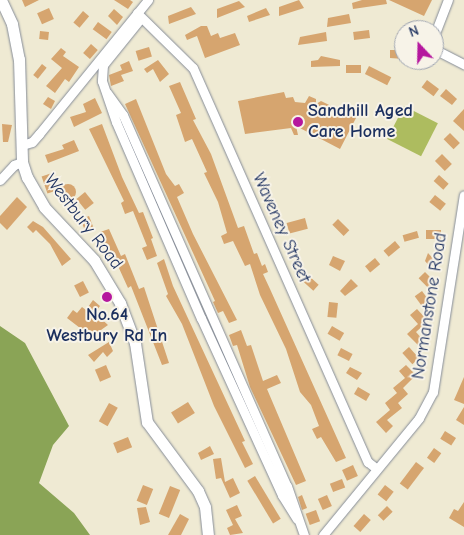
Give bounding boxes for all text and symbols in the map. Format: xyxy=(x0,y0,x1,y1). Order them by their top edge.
north arrow xyxy=(394,20,444,70)
text: N xyxy=(406,22,421,41)
place label: Sandhill Aged Care Home xyxy=(308,101,413,144)
marker: Sandhill Aged Care Home xyxy=(292,116,304,128)
street label: Westbury Road xyxy=(39,170,127,274)
street label: Waveney Street xyxy=(247,170,315,286)
street label: Normanstone Road xyxy=(408,231,452,381)
marker: No.64 Westbury Rd In xyxy=(101,291,113,303)
place label: No.64 Westbury Rd In xyxy=(47,305,167,348)

